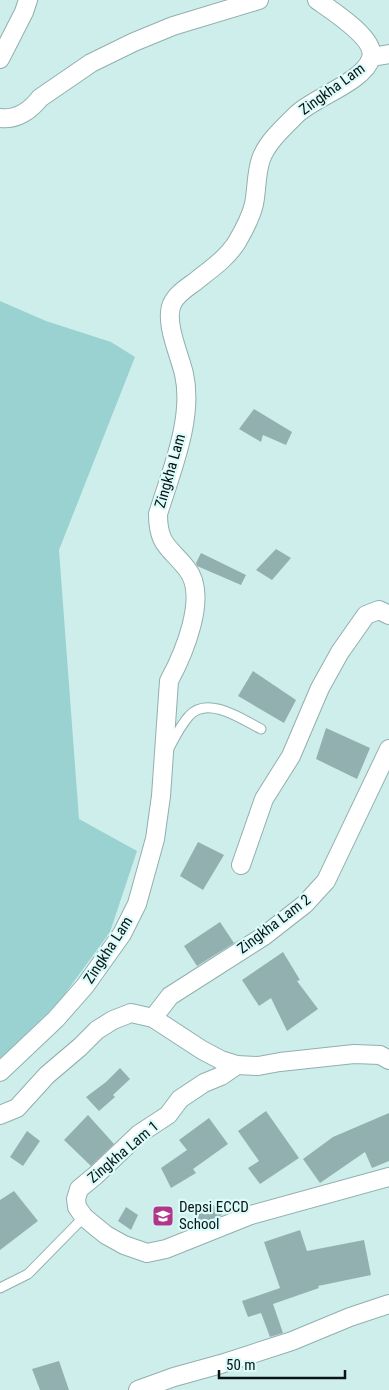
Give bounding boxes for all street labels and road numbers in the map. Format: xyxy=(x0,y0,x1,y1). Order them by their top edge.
street label: Zingkha Lam xyxy=(296,59,368,119)
street label: Zingkha Lam xyxy=(151,432,189,510)
street label: Zingkha Lam 2 xyxy=(234,891,314,957)
street label: Zingkha Lam xyxy=(80,913,136,987)
street label: Zingkha Lam 1 xyxy=(84,1117,162,1187)

